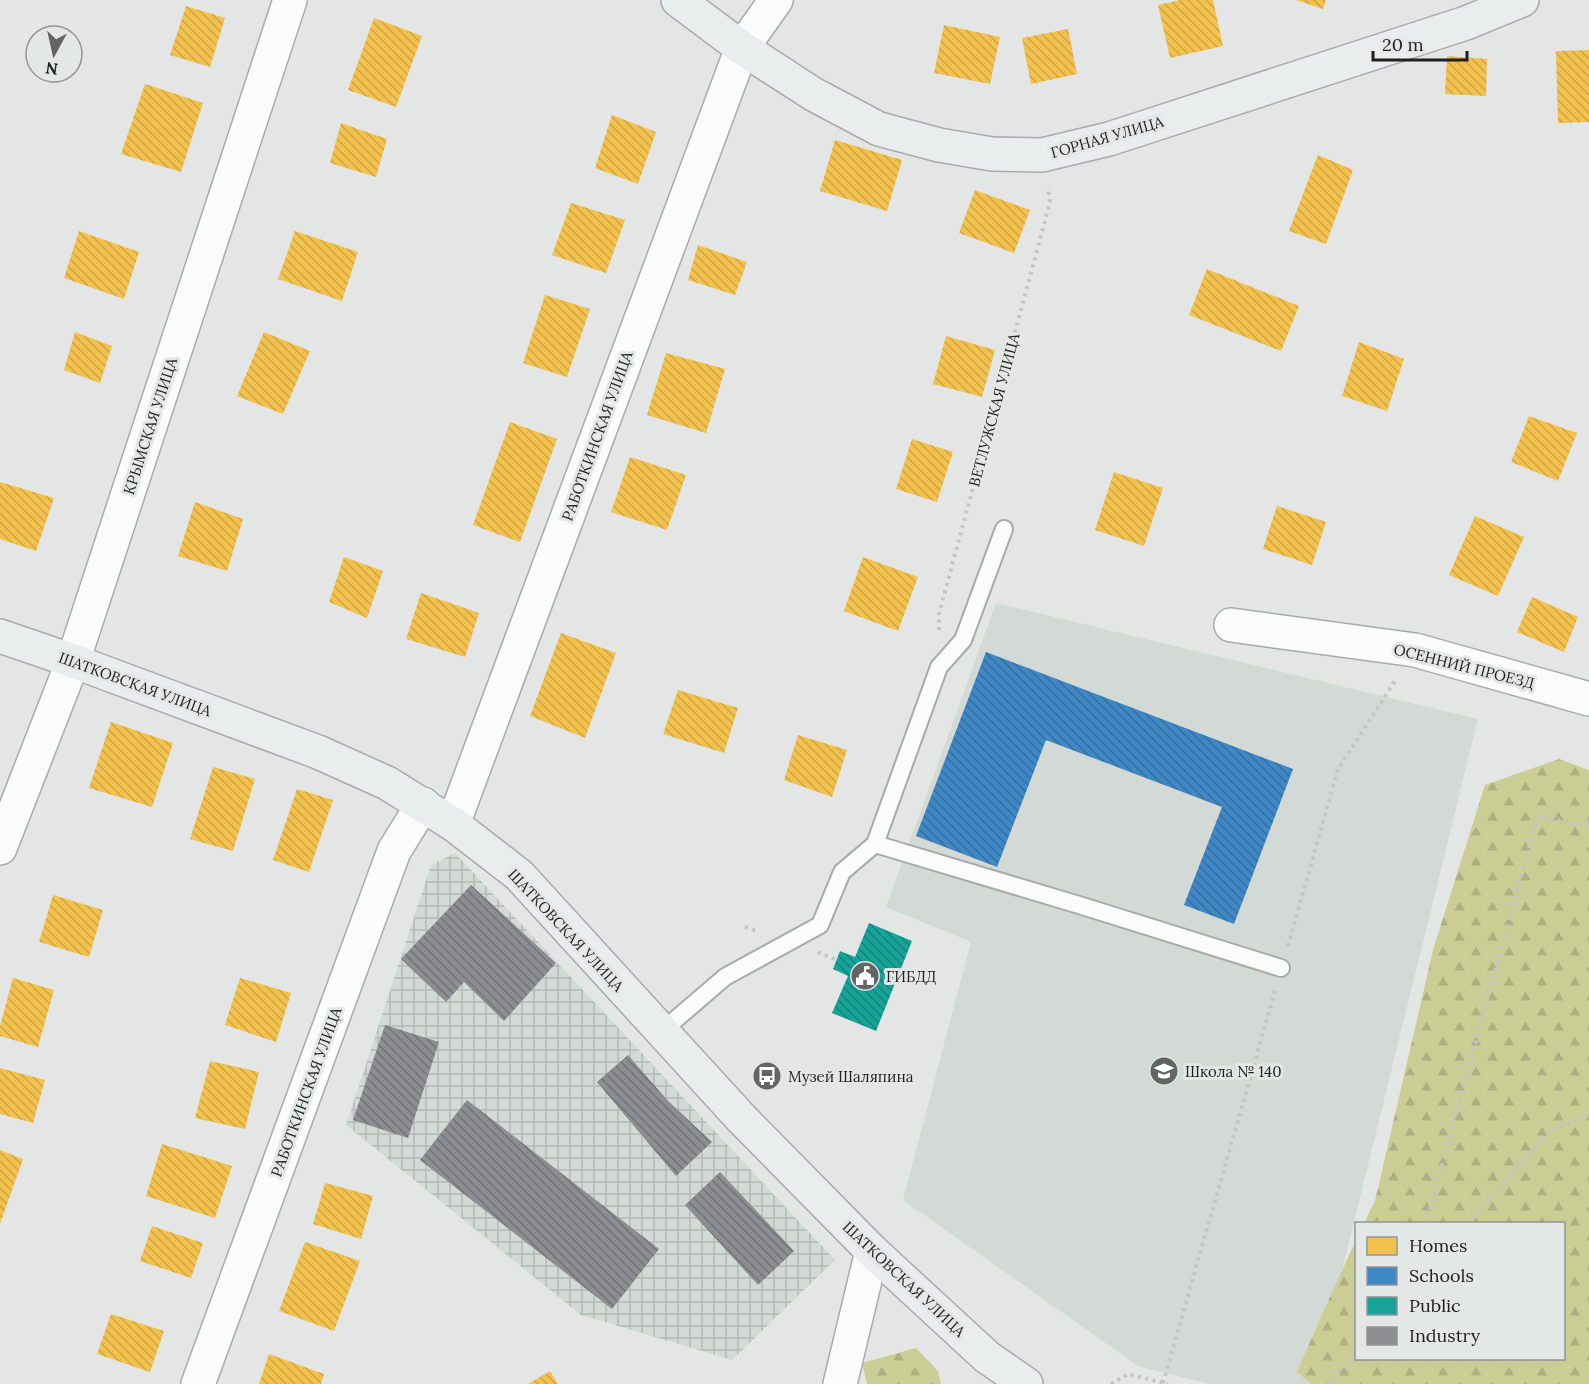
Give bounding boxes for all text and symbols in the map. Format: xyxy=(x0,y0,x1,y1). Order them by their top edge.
north arrow xyxy=(24,24,84,84)
scale bar xyxy=(1373,24,1468,62)
text: 20 m xyxy=(1382,33,1424,56)
text: N xyxy=(44,58,59,80)
street label: ГОРНАЯ УЛИЦА xyxy=(1048,112,1166,162)
street label: ВЕТЛУЖСКАЯ УЛИЦА xyxy=(964,331,1024,489)
street label: РАБОТКИНСКАЯ УЛИЦА xyxy=(557,348,637,523)
street label: КРЫМСКАЯ УЛИЦА xyxy=(119,355,181,497)
street label: ОСЕННИЙ ПРОЕЗД xyxy=(1392,639,1536,693)
street label: ШАТКОВСКАЯ УЛИЦА xyxy=(56,648,214,721)
street label: ШАТКОВСКАЯ УЛИЦА xyxy=(504,865,628,996)
public building icon: ГИБДД xyxy=(849,960,881,992)
place label: ГИБДД xyxy=(886,967,936,986)
street label: РАБОТКИНСКАЯ УЛИЦА xyxy=(266,1004,346,1179)
school or university icon: Школа № 140 xyxy=(1148,1055,1180,1087)
bus stop icon: Музей Шаляпина xyxy=(751,1060,783,1092)
place label: Школа № 140 xyxy=(1185,1062,1281,1081)
place label: Музей Шаляпина xyxy=(788,1067,914,1086)
street label: ШАТКОВСКАЯ УЛИЦА xyxy=(839,1217,970,1341)
legend xyxy=(1355,1222,1565,1360)
text: Homes xyxy=(1409,1234,1467,1257)
text: Schools xyxy=(1409,1264,1474,1287)
text: Public xyxy=(1409,1294,1461,1317)
text: Industry xyxy=(1409,1324,1481,1347)

